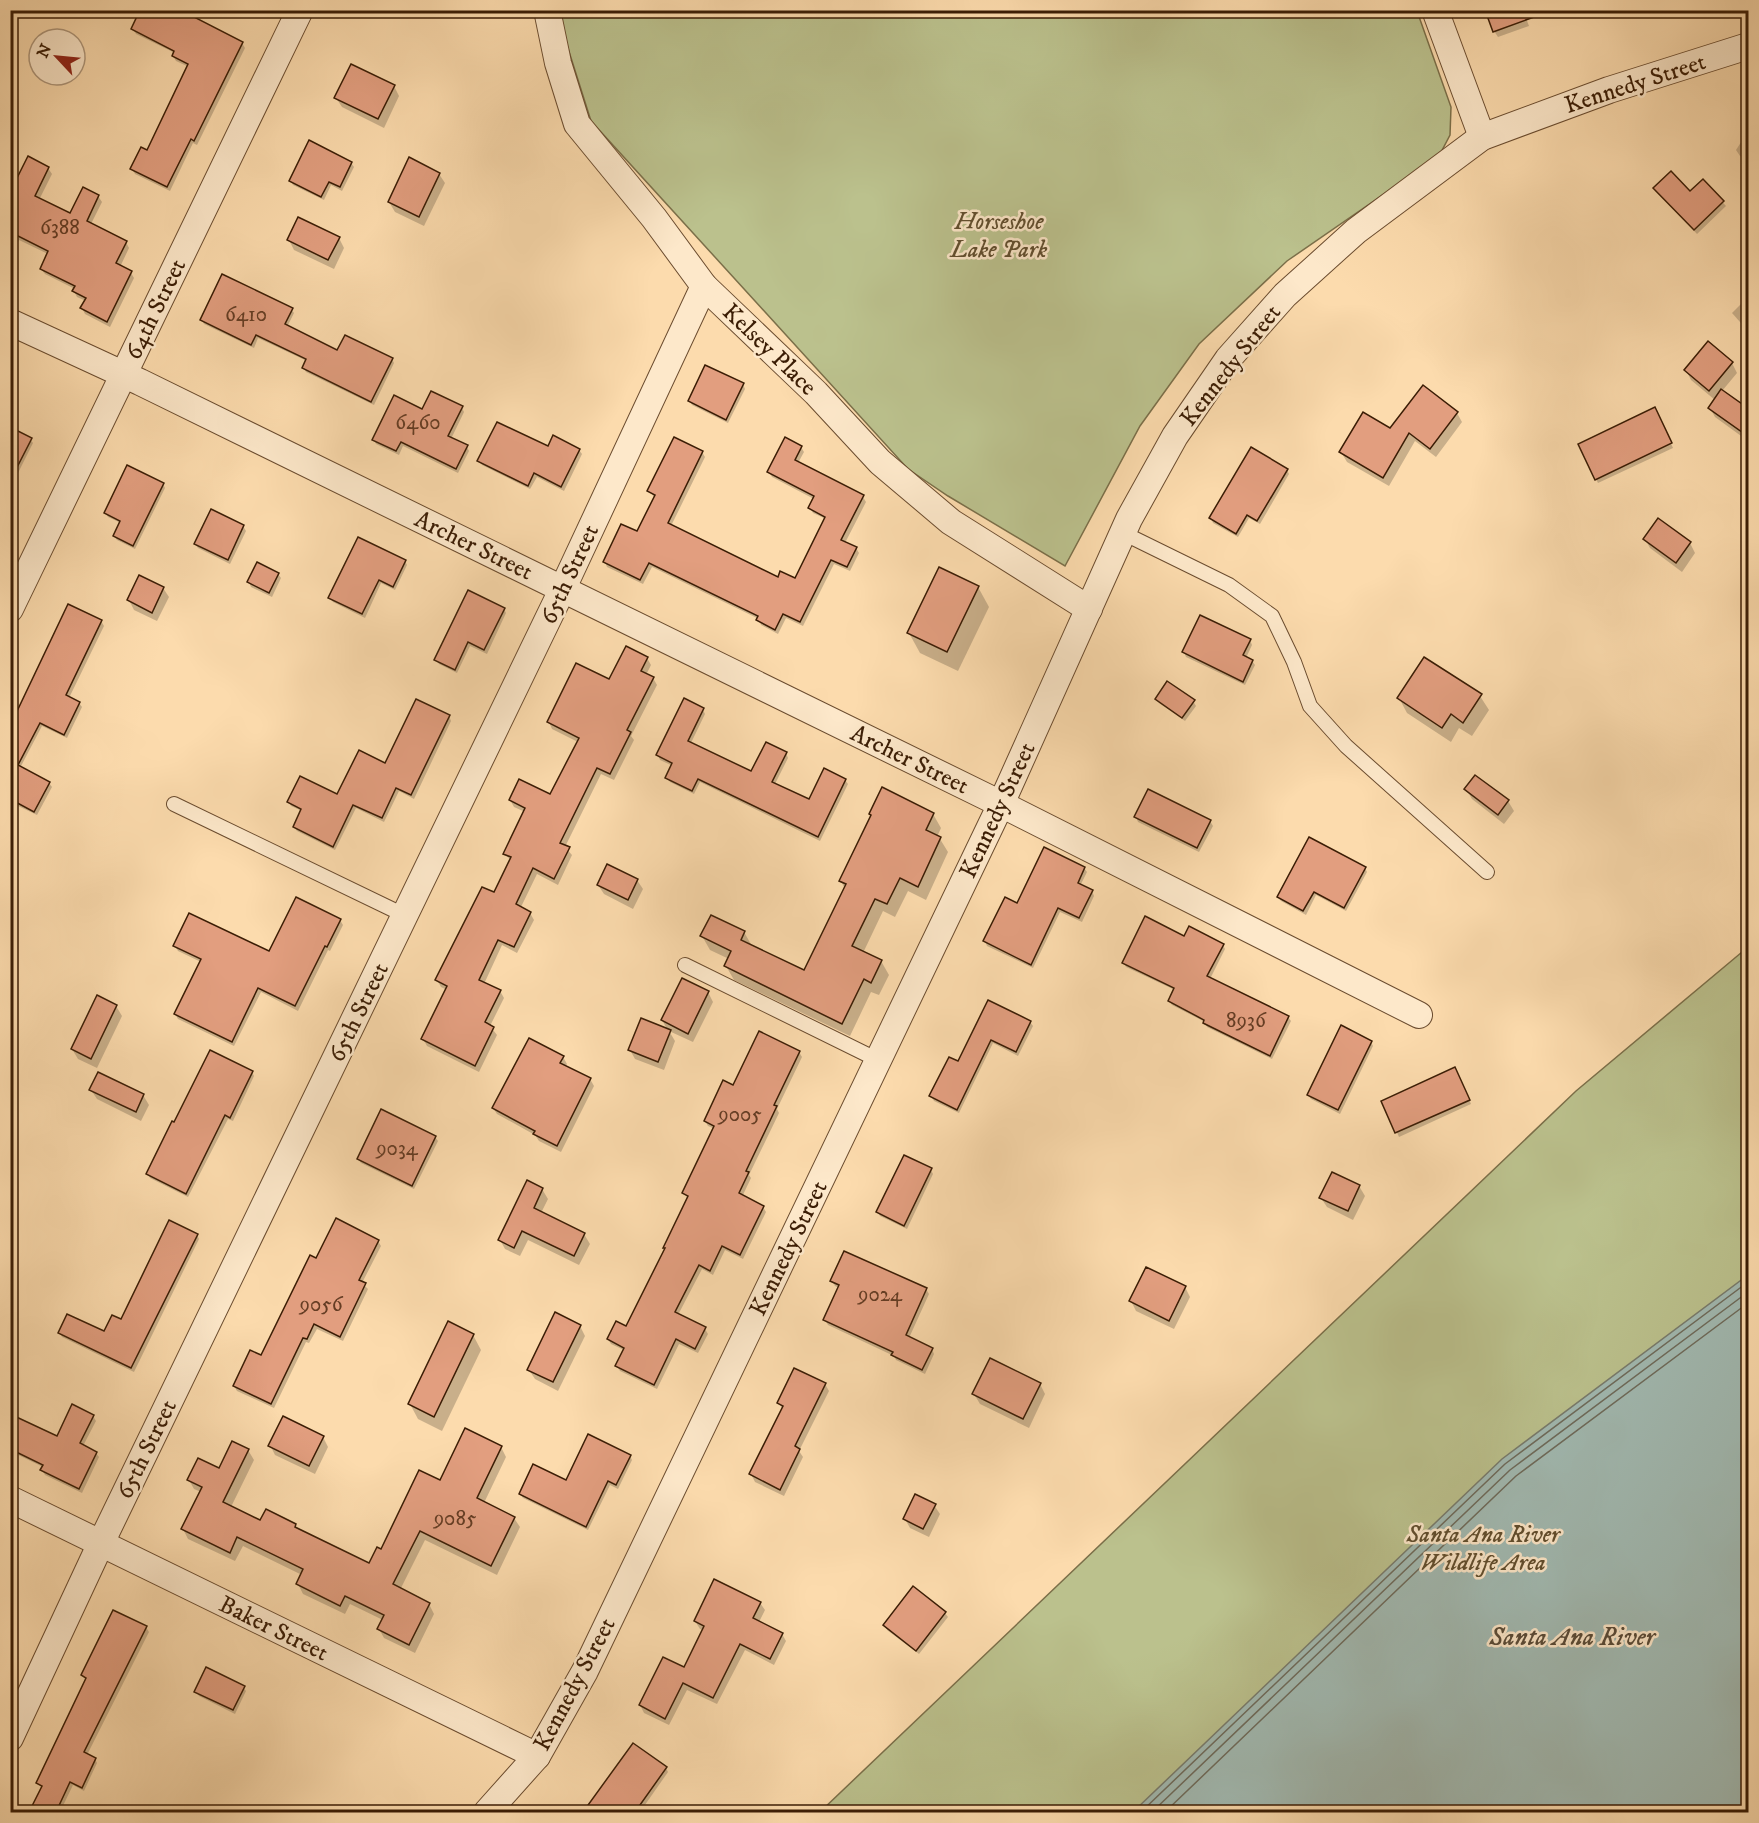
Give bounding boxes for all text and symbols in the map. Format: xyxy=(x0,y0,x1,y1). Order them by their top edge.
north arrow xyxy=(27,27,87,87)
text: N xyxy=(33,41,56,61)
street label: Kennedy Street xyxy=(1561,47,1710,121)
park label: Horseshoe Lake Park xyxy=(949,207,1047,265)
house number: 6388 xyxy=(40,215,80,241)
street label: 64th Street xyxy=(119,254,193,365)
street label: Kelsey Place xyxy=(716,297,823,402)
street label: Kennedy Street xyxy=(1174,298,1288,433)
house number: 6410 xyxy=(225,302,267,328)
house number: 6460 xyxy=(395,410,441,436)
street label: Archer Street xyxy=(410,504,538,588)
street label: 65th Street xyxy=(534,519,606,629)
street label: Archer Street xyxy=(846,718,974,802)
street label: Kennedy Street xyxy=(953,737,1043,883)
street label: 65th Street xyxy=(322,958,396,1067)
house number: 8936 xyxy=(1226,1008,1267,1034)
house number: 9005 xyxy=(717,1102,762,1128)
house number: 9034 xyxy=(375,1136,419,1162)
street label: Kennedy Street xyxy=(743,1176,835,1321)
house number: 9024 xyxy=(857,1282,903,1308)
house number: 9056 xyxy=(298,1292,344,1318)
street label: 65th Street xyxy=(110,1395,184,1504)
house number: 9085 xyxy=(433,1506,476,1532)
park label: Santa Ana River Wildlife Area xyxy=(1406,1520,1562,1578)
street label: Baker Street xyxy=(214,1590,333,1668)
street label: Kennedy Street xyxy=(527,1612,623,1756)
water label: Santa Ana River xyxy=(1488,1621,1657,1654)

